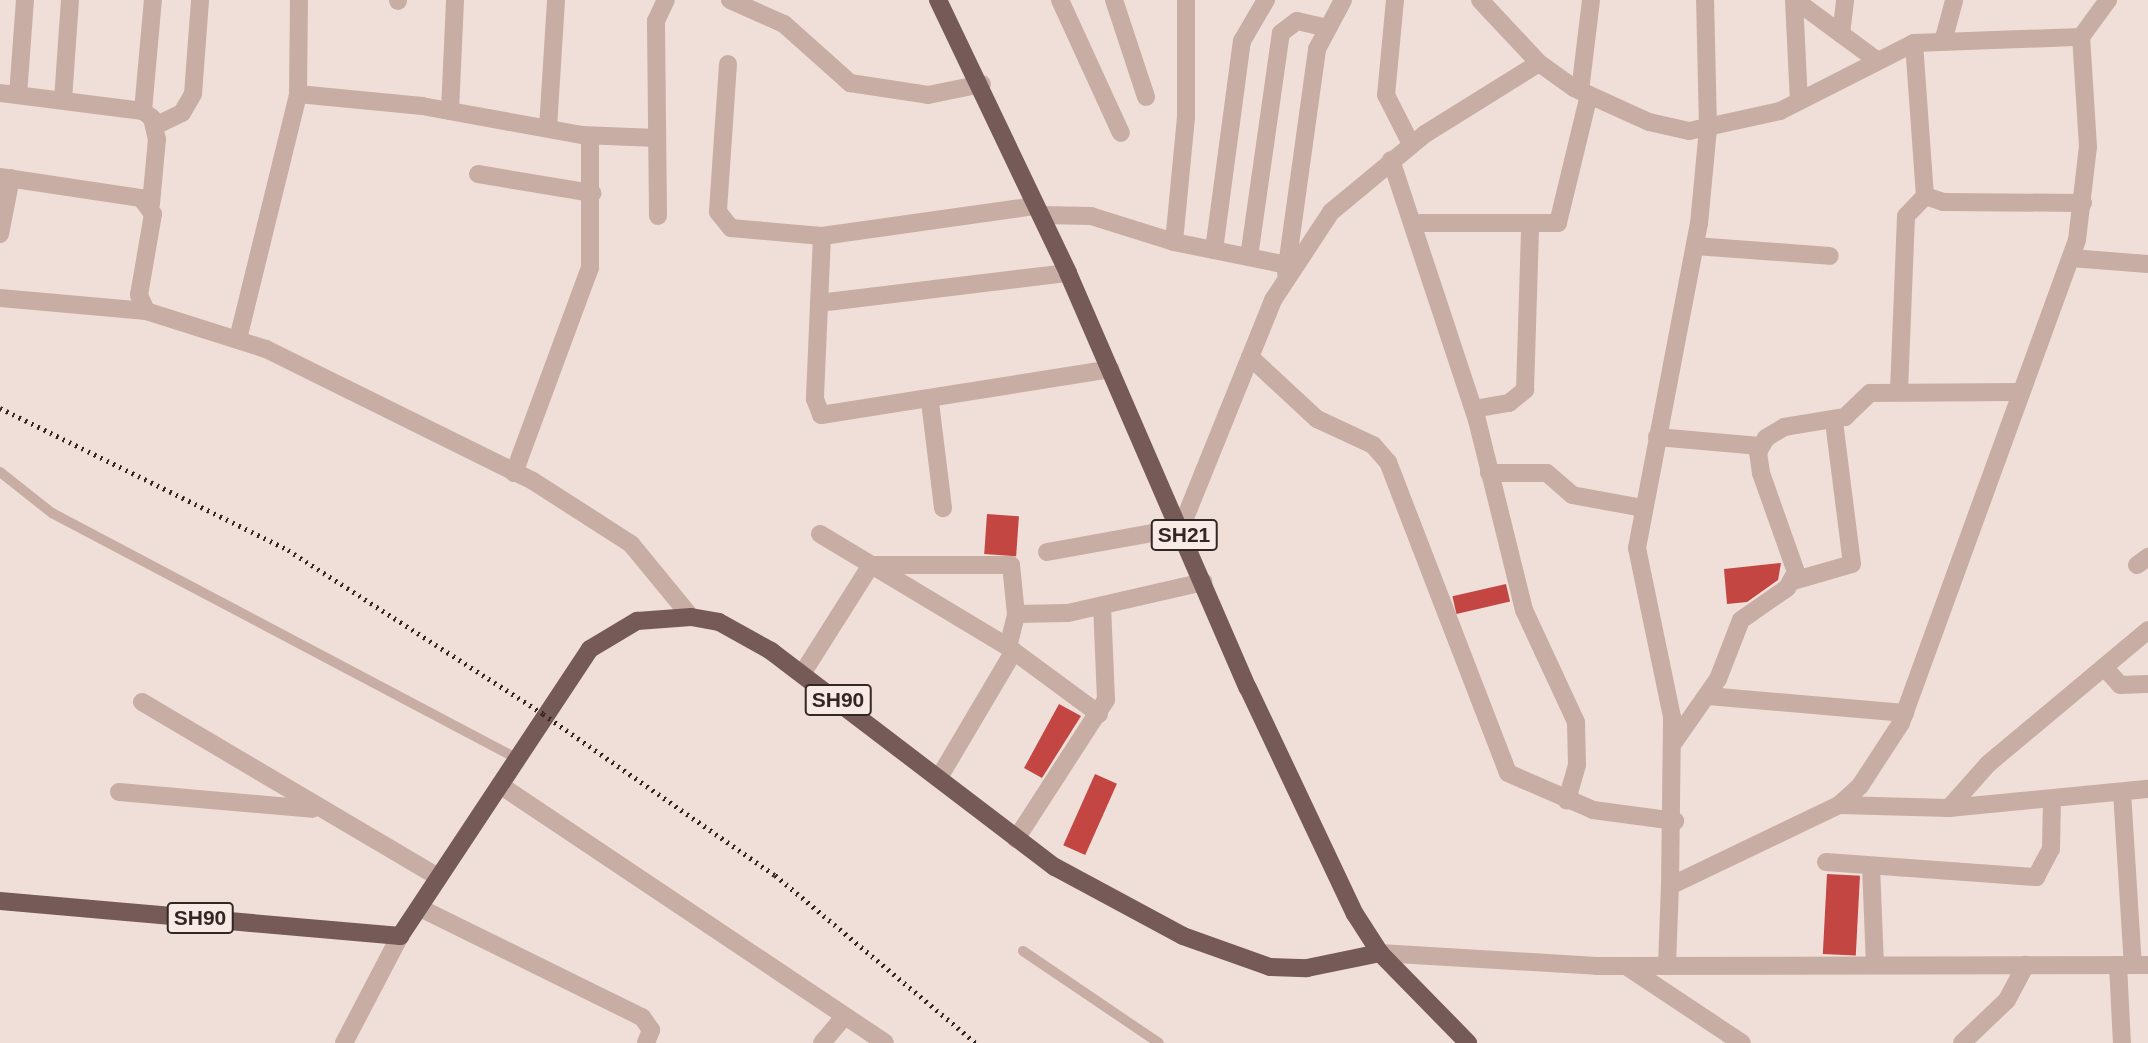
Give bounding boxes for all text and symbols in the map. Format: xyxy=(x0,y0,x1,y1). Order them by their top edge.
road number: SH21 xyxy=(1149,518,1219,552)
road number: SH90 xyxy=(803,682,873,718)
road number: SH90 xyxy=(165,900,235,936)

